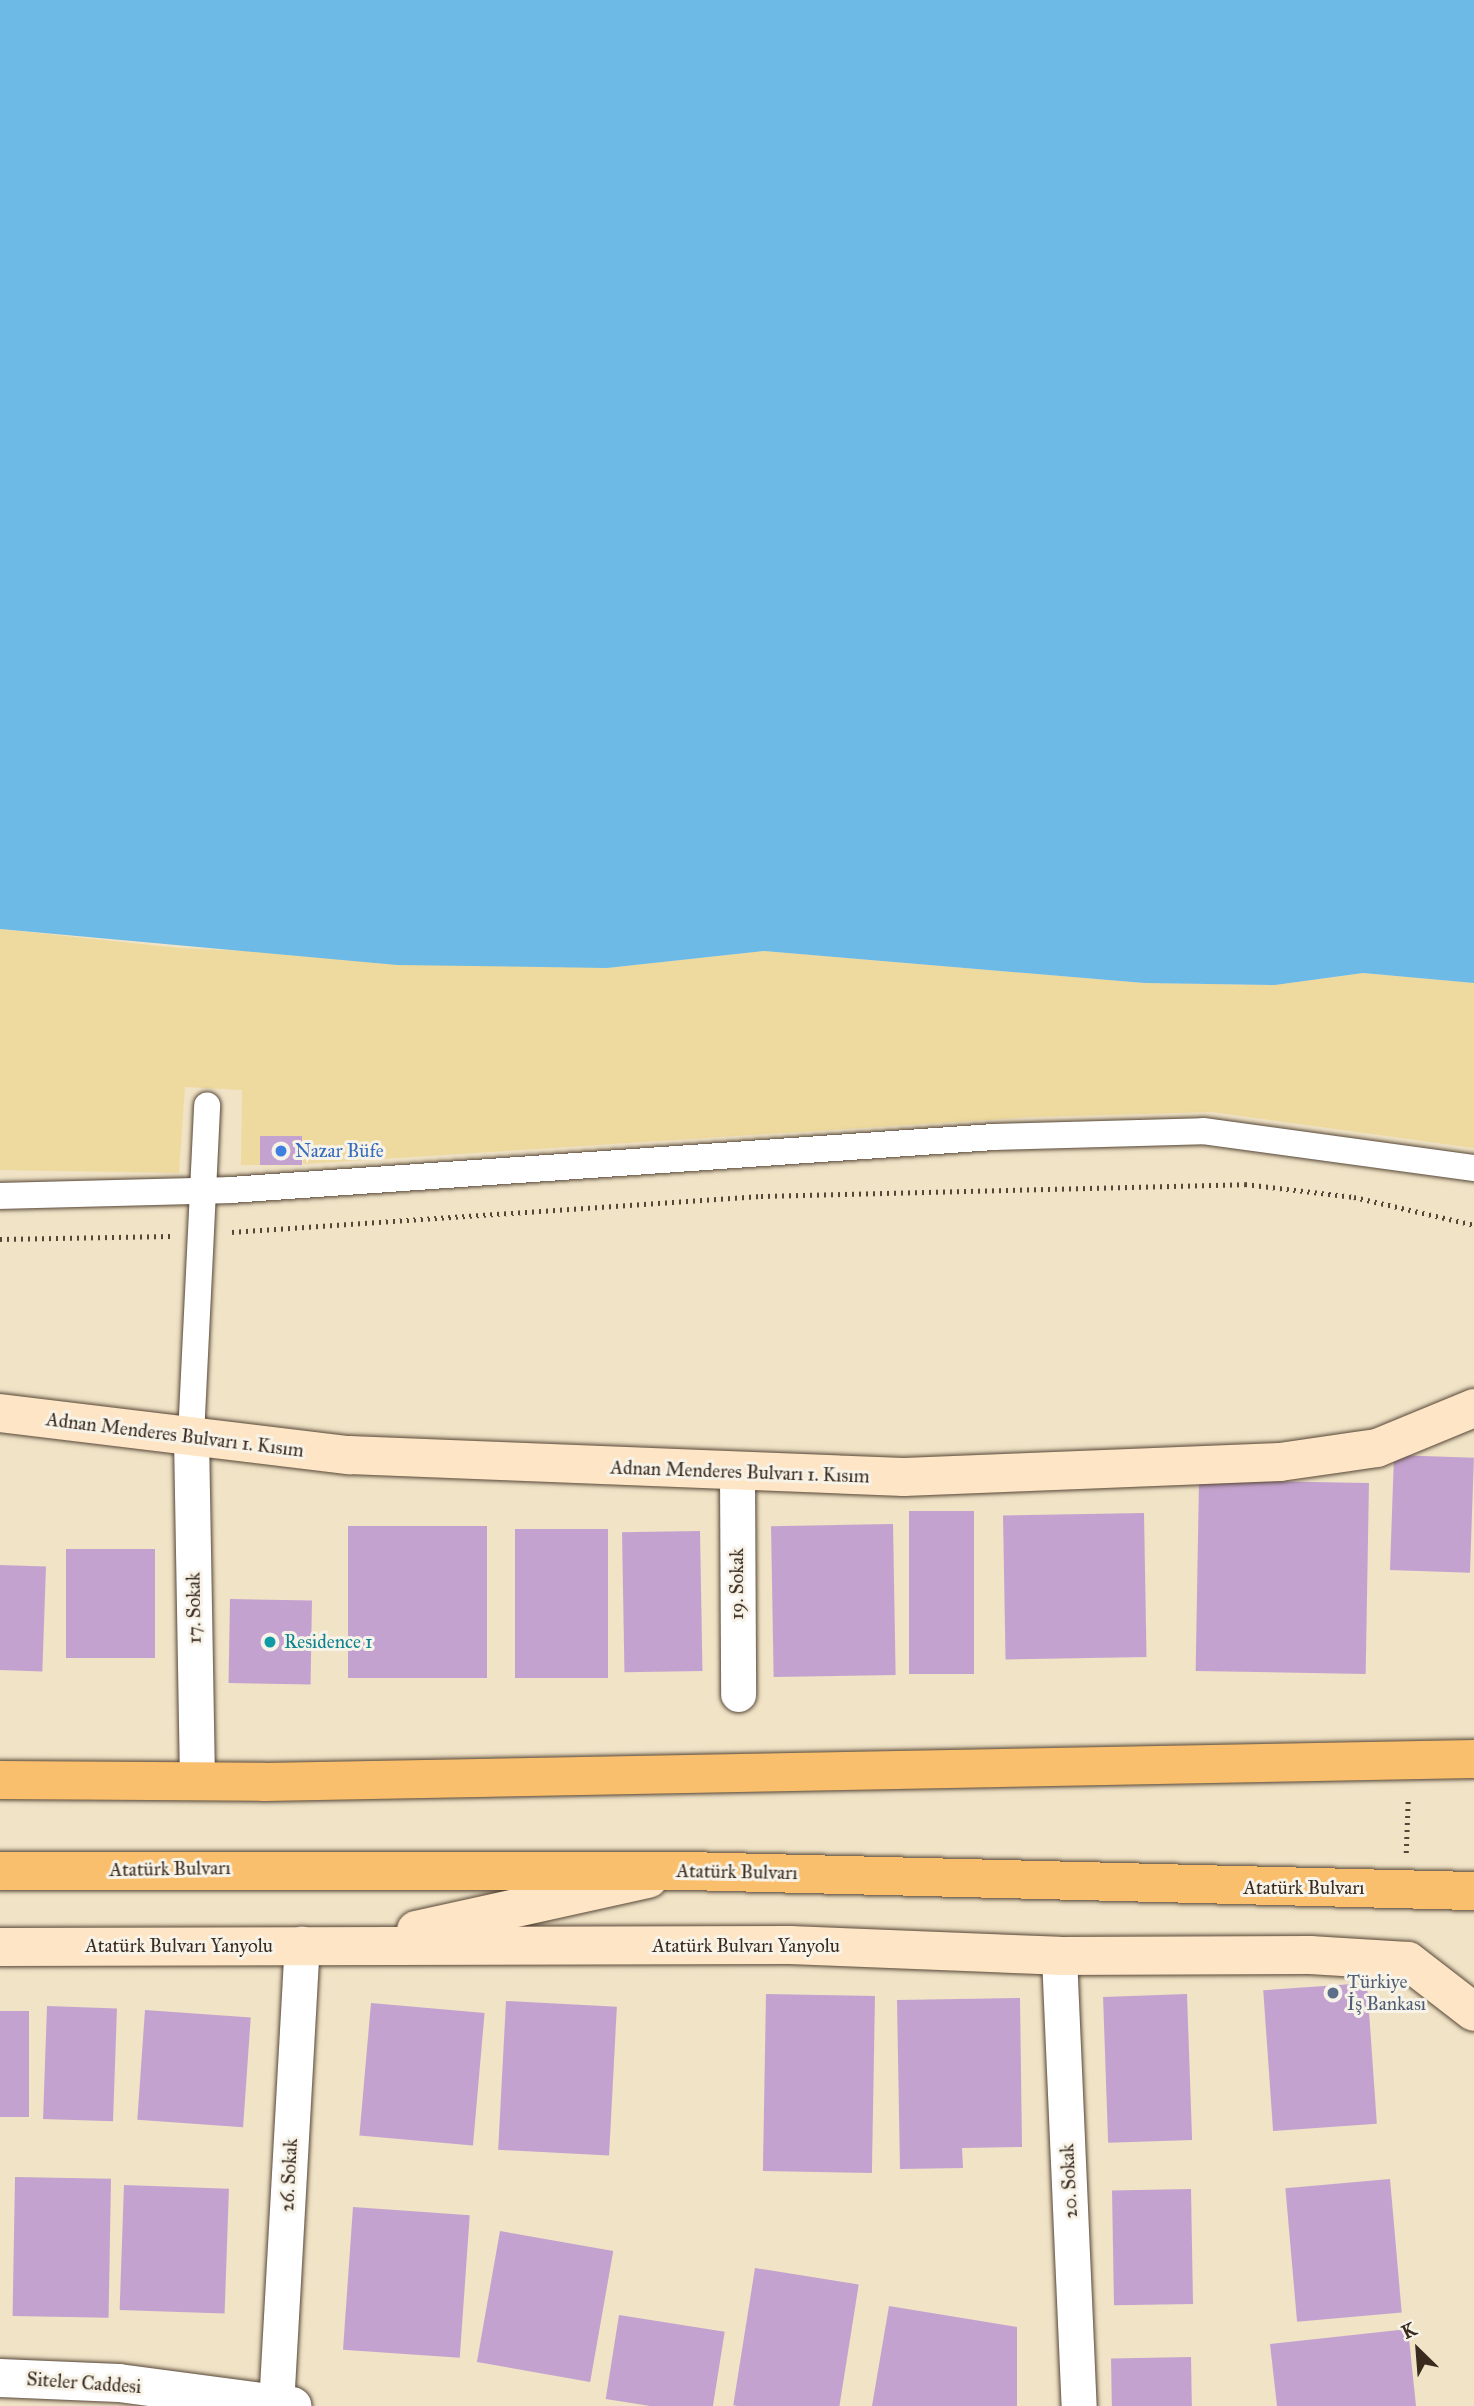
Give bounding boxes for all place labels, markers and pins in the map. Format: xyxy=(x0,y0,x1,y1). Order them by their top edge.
place label: Nazar Büfe xyxy=(295,1140,384,1162)
marker: Nazar Büfe xyxy=(273,1143,289,1159)
place label: Residence 1 xyxy=(284,1631,373,1653)
marker: Residence 1 xyxy=(262,1634,278,1650)
place label: Türkiye İş Bankası xyxy=(1347,1971,1426,2015)
marker: Türkiye İş Bankası xyxy=(1325,1985,1341,2001)

